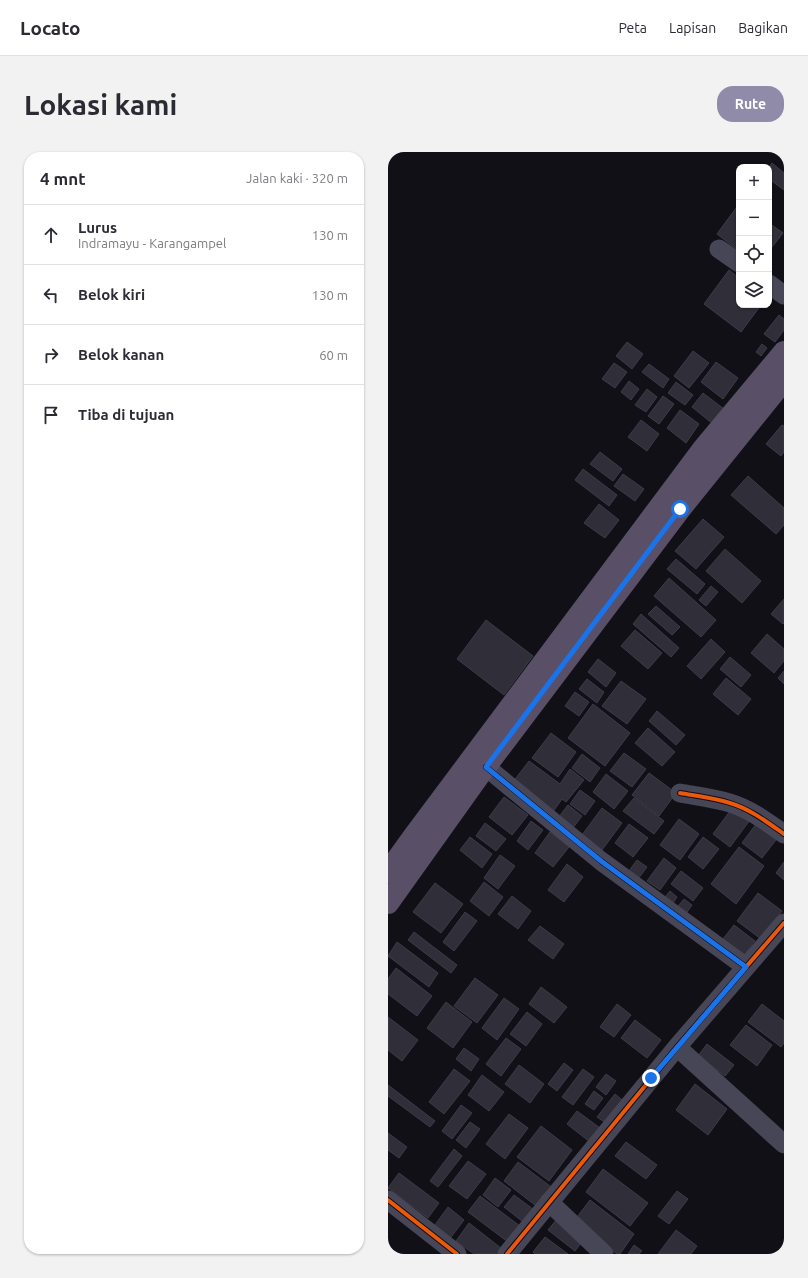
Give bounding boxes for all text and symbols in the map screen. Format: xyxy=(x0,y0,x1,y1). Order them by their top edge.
text: Locato xyxy=(20,17,81,39)
text: Peta xyxy=(619,20,647,36)
text: Lapisan xyxy=(669,20,716,36)
text: Bagikan xyxy=(738,20,788,36)
button: Rute xyxy=(717,86,784,122)
text: Lokasi kami xyxy=(24,89,177,120)
map controls xyxy=(736,164,772,308)
button: + xyxy=(736,164,772,200)
text: 4 mnt xyxy=(40,169,86,188)
text: Jalan kaki · 320 m xyxy=(246,171,348,185)
button: − xyxy=(736,200,772,236)
text: Lurus xyxy=(78,219,117,236)
icon: ahead xyxy=(40,224,62,246)
text: 130 m xyxy=(312,228,348,242)
text: Indramayu - Karangampel xyxy=(78,236,226,250)
button: locate xyxy=(736,236,772,272)
button: layers xyxy=(736,272,772,308)
icon: left xyxy=(40,284,62,306)
text: Belok kiri xyxy=(78,286,145,303)
text: 130 m xyxy=(312,288,348,302)
icon: right xyxy=(40,344,62,366)
text: Belok kanan xyxy=(78,346,164,363)
text: 60 m xyxy=(319,348,348,362)
icon: arrive xyxy=(40,404,62,426)
text: Tiba di tujuan xyxy=(78,406,174,423)
route start xyxy=(671,500,689,518)
route end xyxy=(642,1069,660,1087)

